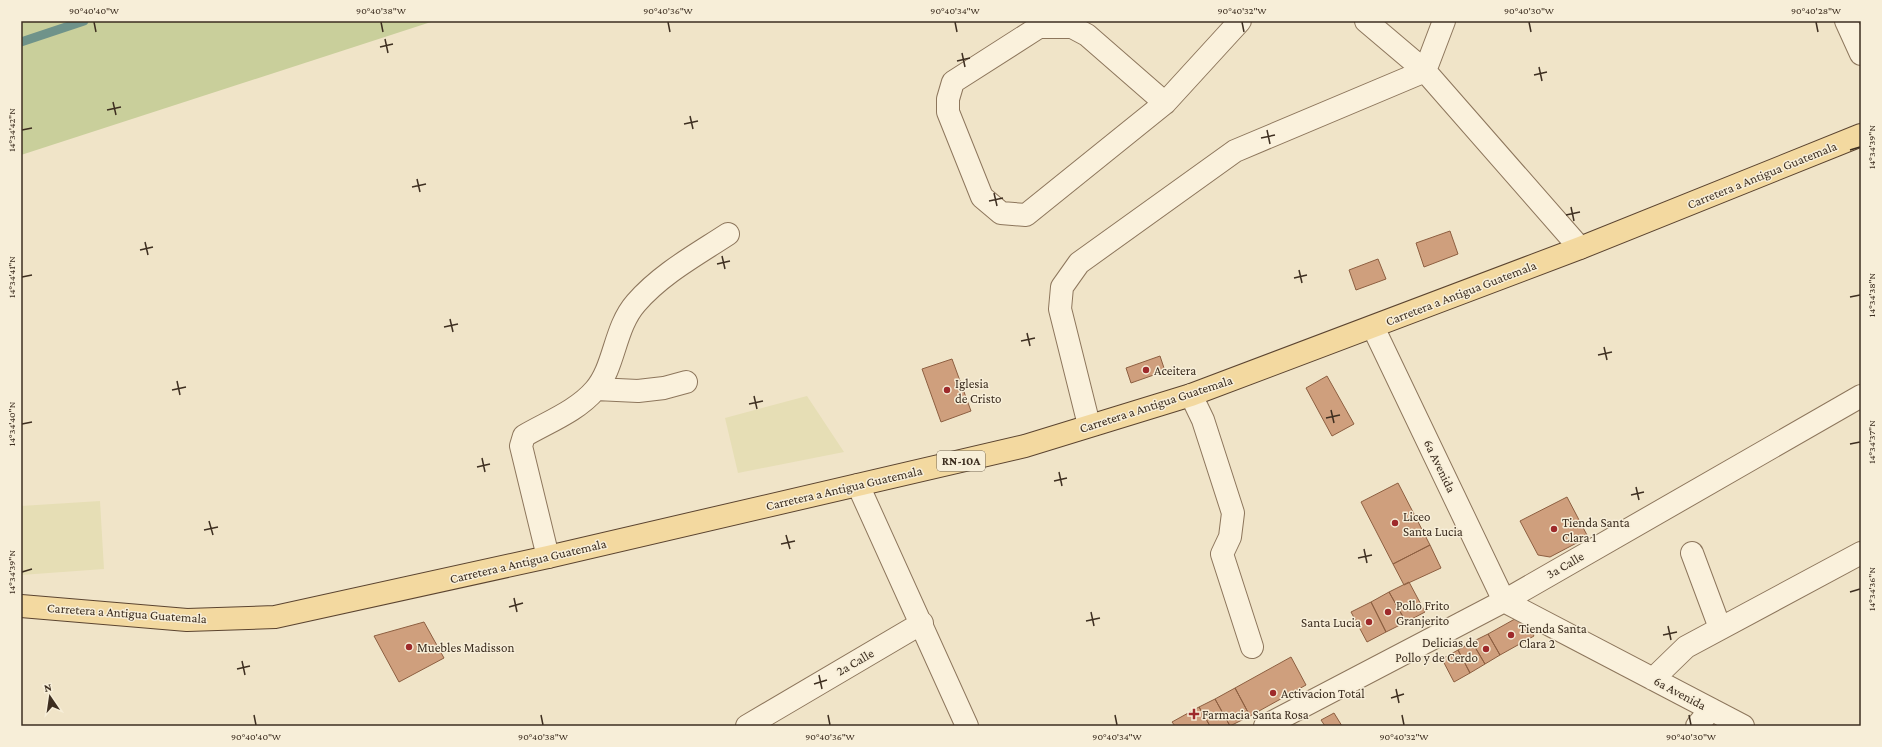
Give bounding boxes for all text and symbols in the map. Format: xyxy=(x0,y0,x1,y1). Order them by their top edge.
text: 90°40'40"W xyxy=(69,5,120,16)
text: 90°40'38"W xyxy=(356,5,407,16)
text: 90°40'36"W xyxy=(643,5,694,16)
text: 90°40'34"W xyxy=(930,5,980,16)
text: 90°40'32"W xyxy=(1217,5,1267,16)
text: 90°40'30"W xyxy=(1504,5,1555,16)
text: 90°40'28"W xyxy=(1791,5,1842,16)
text: 14°34'42"N xyxy=(6,108,17,152)
text: 14°34'39"N xyxy=(1866,125,1877,169)
street label: Carretera a Antigua Guatemala xyxy=(1685,138,1839,212)
text: 14°34'41"N xyxy=(6,256,17,298)
street label: Carretera a Antigua Guatemala xyxy=(1384,257,1538,329)
text: 14°34'38"N xyxy=(1866,272,1877,317)
place label: Aceitera xyxy=(1154,363,1196,378)
marker: Aceitera xyxy=(1141,365,1151,375)
street label: Carretera a Antigua Guatemala xyxy=(1078,372,1234,436)
place label: Iglesia de Cristo xyxy=(955,376,1001,406)
marker: Iglesia de Cristo xyxy=(942,385,952,395)
text: 14°34'40"N xyxy=(6,401,17,446)
text: 14°34'37"N xyxy=(1866,420,1877,464)
street label: 6a Avenida xyxy=(1421,437,1459,495)
road number: RN-10A xyxy=(937,451,985,471)
street label: Carretera a Antigua Guatemala xyxy=(764,463,924,513)
place label: Liceo Santa Lucia xyxy=(1403,509,1463,539)
place label: Tienda Santa Clara 1 xyxy=(1562,515,1630,545)
marker: Liceo Santa Lucia xyxy=(1390,518,1400,528)
marker: Tienda Santa Clara 1 xyxy=(1549,524,1559,534)
street label: Carretera a Antigua Guatemala xyxy=(448,536,608,586)
street label: 3a Calle xyxy=(1544,548,1587,582)
text: 14°34'39"N xyxy=(6,550,17,594)
text: 14°34'36"N xyxy=(1866,567,1877,611)
place label: Pollo Frito Granjerito xyxy=(1396,598,1449,629)
street label: Carretera a Antigua Guatemala xyxy=(47,600,207,626)
marker: Pollo Frito Granjerito xyxy=(1383,607,1393,617)
place label: Santa Lucia xyxy=(1301,615,1361,630)
marker: Santa Lucia xyxy=(1364,617,1374,627)
place label: Tienda Santa Clara 2 xyxy=(1519,621,1587,651)
marker: Tienda Santa Clara 2 xyxy=(1506,630,1516,640)
place label: Delicias de Pollo y de Cerdo xyxy=(1395,635,1478,665)
place label: Muebles Madisson xyxy=(417,640,514,655)
marker: Muebles Madisson xyxy=(404,642,414,652)
marker: Delicias de Pollo y de Cerdo xyxy=(1481,644,1491,654)
street label: 2a Calle xyxy=(834,645,877,679)
street label: 6a Avenida xyxy=(1651,673,1709,713)
north arrow xyxy=(30,677,70,717)
text: N xyxy=(43,680,53,694)
place label: Activacion Total xyxy=(1281,686,1365,701)
marker: Activacion Total xyxy=(1268,688,1278,698)
place label: Farmacia Santa Rosa xyxy=(1202,707,1309,722)
marker: Farmacia Santa Rosa xyxy=(1189,709,1199,719)
text: 90°40'40"W xyxy=(231,731,282,742)
text: 90°40'38"W xyxy=(518,731,569,742)
text: 90°40'36"W xyxy=(805,731,856,742)
text: 90°40'34"W xyxy=(1092,731,1142,742)
text: 90°40'32"W xyxy=(1379,731,1429,742)
text: 90°40'30"W xyxy=(1666,731,1717,742)

